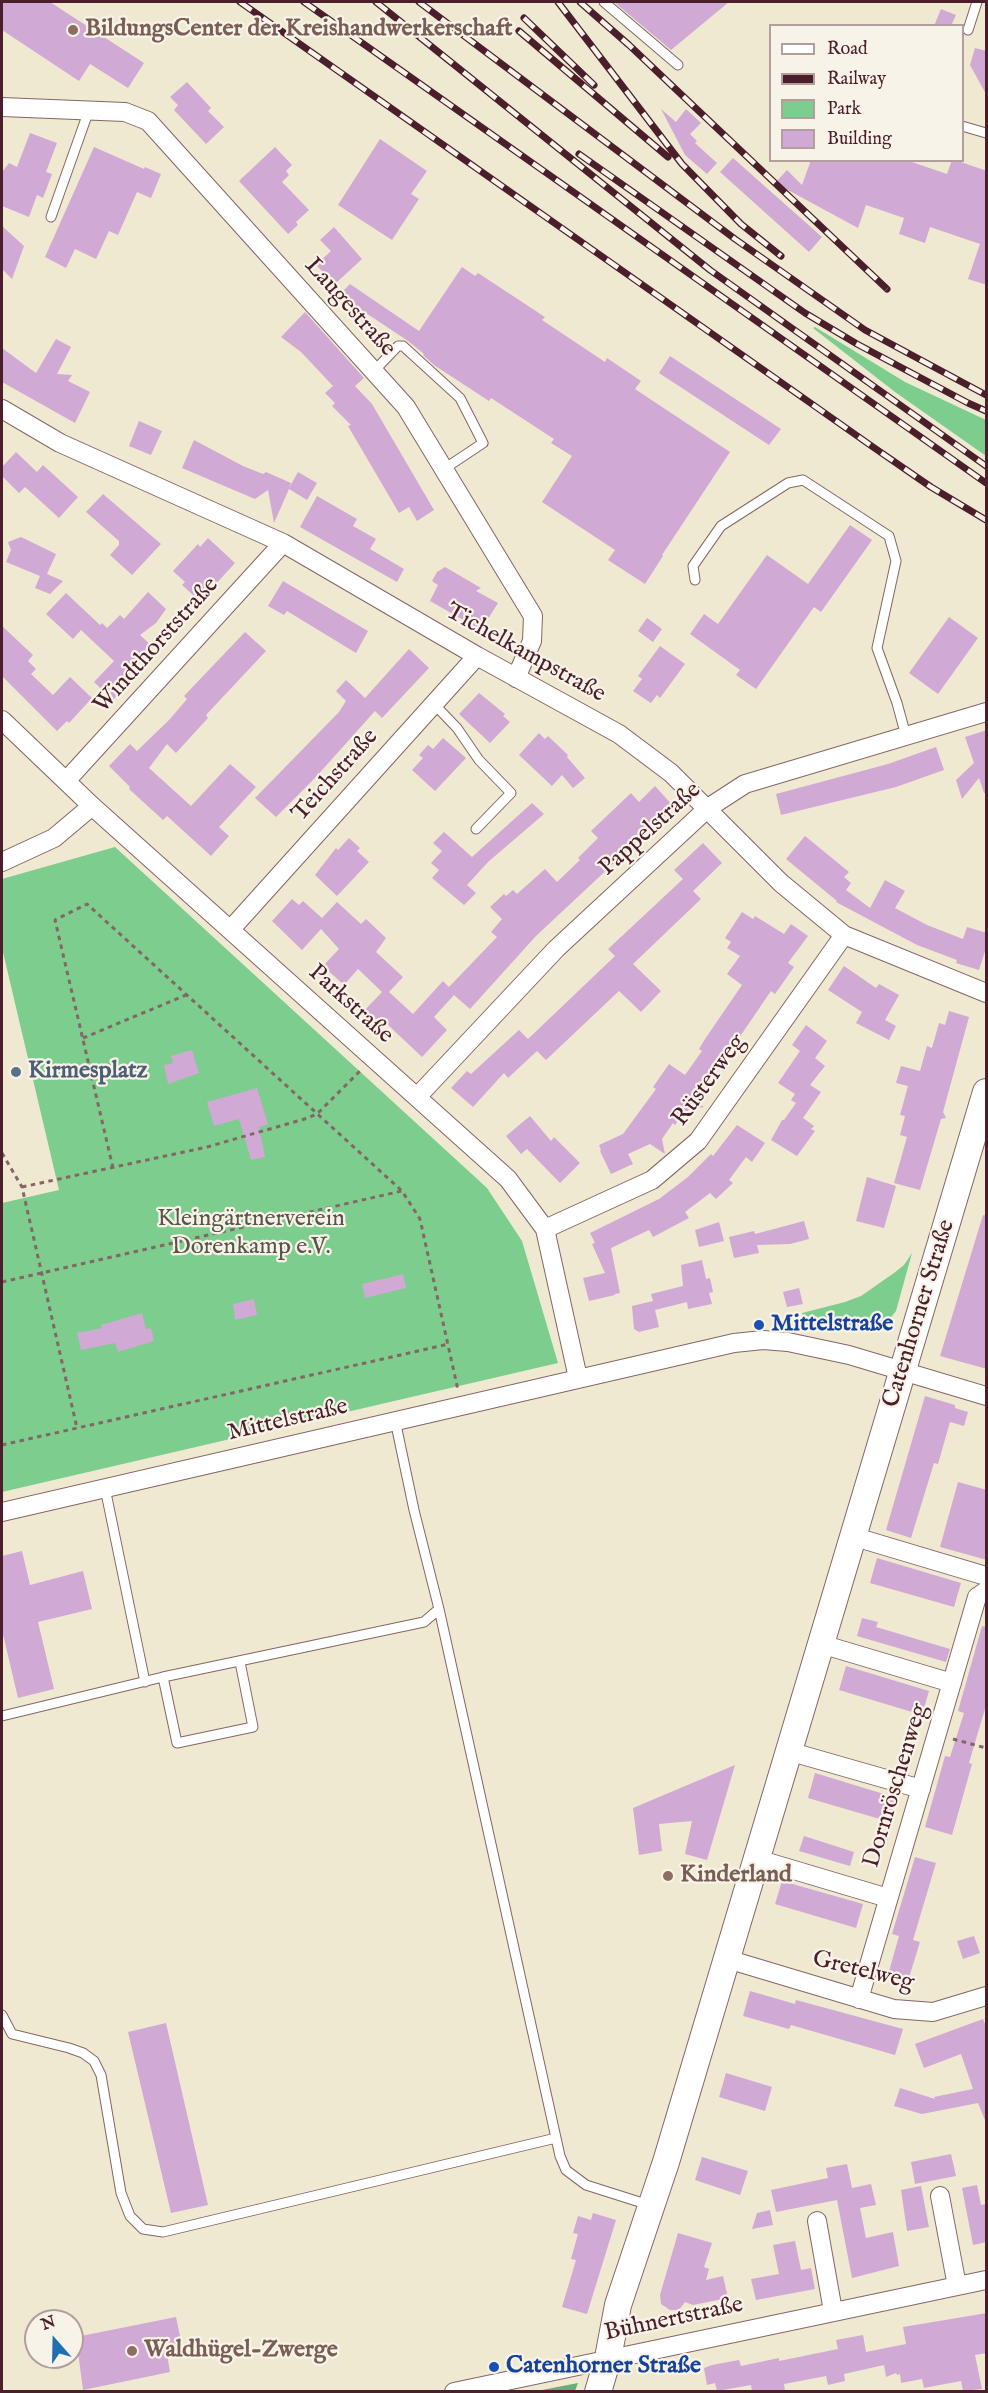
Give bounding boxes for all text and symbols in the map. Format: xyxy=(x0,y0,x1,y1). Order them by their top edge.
place label: BildungsCenter der Kreishandwerkerschaft xyxy=(85,16,513,44)
marker: BildungsCenter der Kreishandwerkerschaft xyxy=(66,23,80,37)
legend xyxy=(769,24,964,162)
text: Road xyxy=(827,38,868,61)
text: Railway xyxy=(827,68,886,91)
text: Park xyxy=(827,98,861,121)
text: Building xyxy=(827,128,892,151)
street label: Laugestraße xyxy=(297,253,401,363)
street label: Windthorststraße xyxy=(88,572,226,720)
street label: Tichelkampstraße xyxy=(440,598,610,710)
street label: Teichstraße xyxy=(287,724,385,828)
street label: Pappelstraße xyxy=(594,777,708,883)
street label: Parkstraße xyxy=(301,959,399,1051)
street label: Rüsterweg xyxy=(667,1029,753,1133)
place label: Kirmesplatz xyxy=(28,1058,148,1086)
marker: Kirmesplatz xyxy=(9,1065,23,1079)
park label: Kleingärtnerverein Dorenkamp e.V. xyxy=(157,1206,345,1262)
street label: Catenhorner Straße xyxy=(878,1217,962,1411)
place label: Mittelstraße xyxy=(771,1311,893,1339)
marker: Mittelstraße xyxy=(752,1318,766,1332)
street label: Mittelstraße xyxy=(225,1393,351,1449)
street label: Dornröschenweg xyxy=(858,1700,936,1872)
place label: Kinderland xyxy=(680,1862,792,1890)
marker: Kinderland xyxy=(661,1869,675,1883)
street label: Gretelweg xyxy=(809,1945,917,1999)
street label: Bühnertstraße xyxy=(602,2291,746,2349)
north arrow xyxy=(24,2309,84,2369)
text: N xyxy=(39,2312,58,2336)
place label: Waldhügel-Zwerge xyxy=(144,2337,338,2365)
marker: Waldhügel-Zwerge xyxy=(125,2344,139,2358)
place label: Catenhorner Straße xyxy=(506,2353,701,2381)
marker: Catenhorner Straße xyxy=(487,2360,501,2374)

